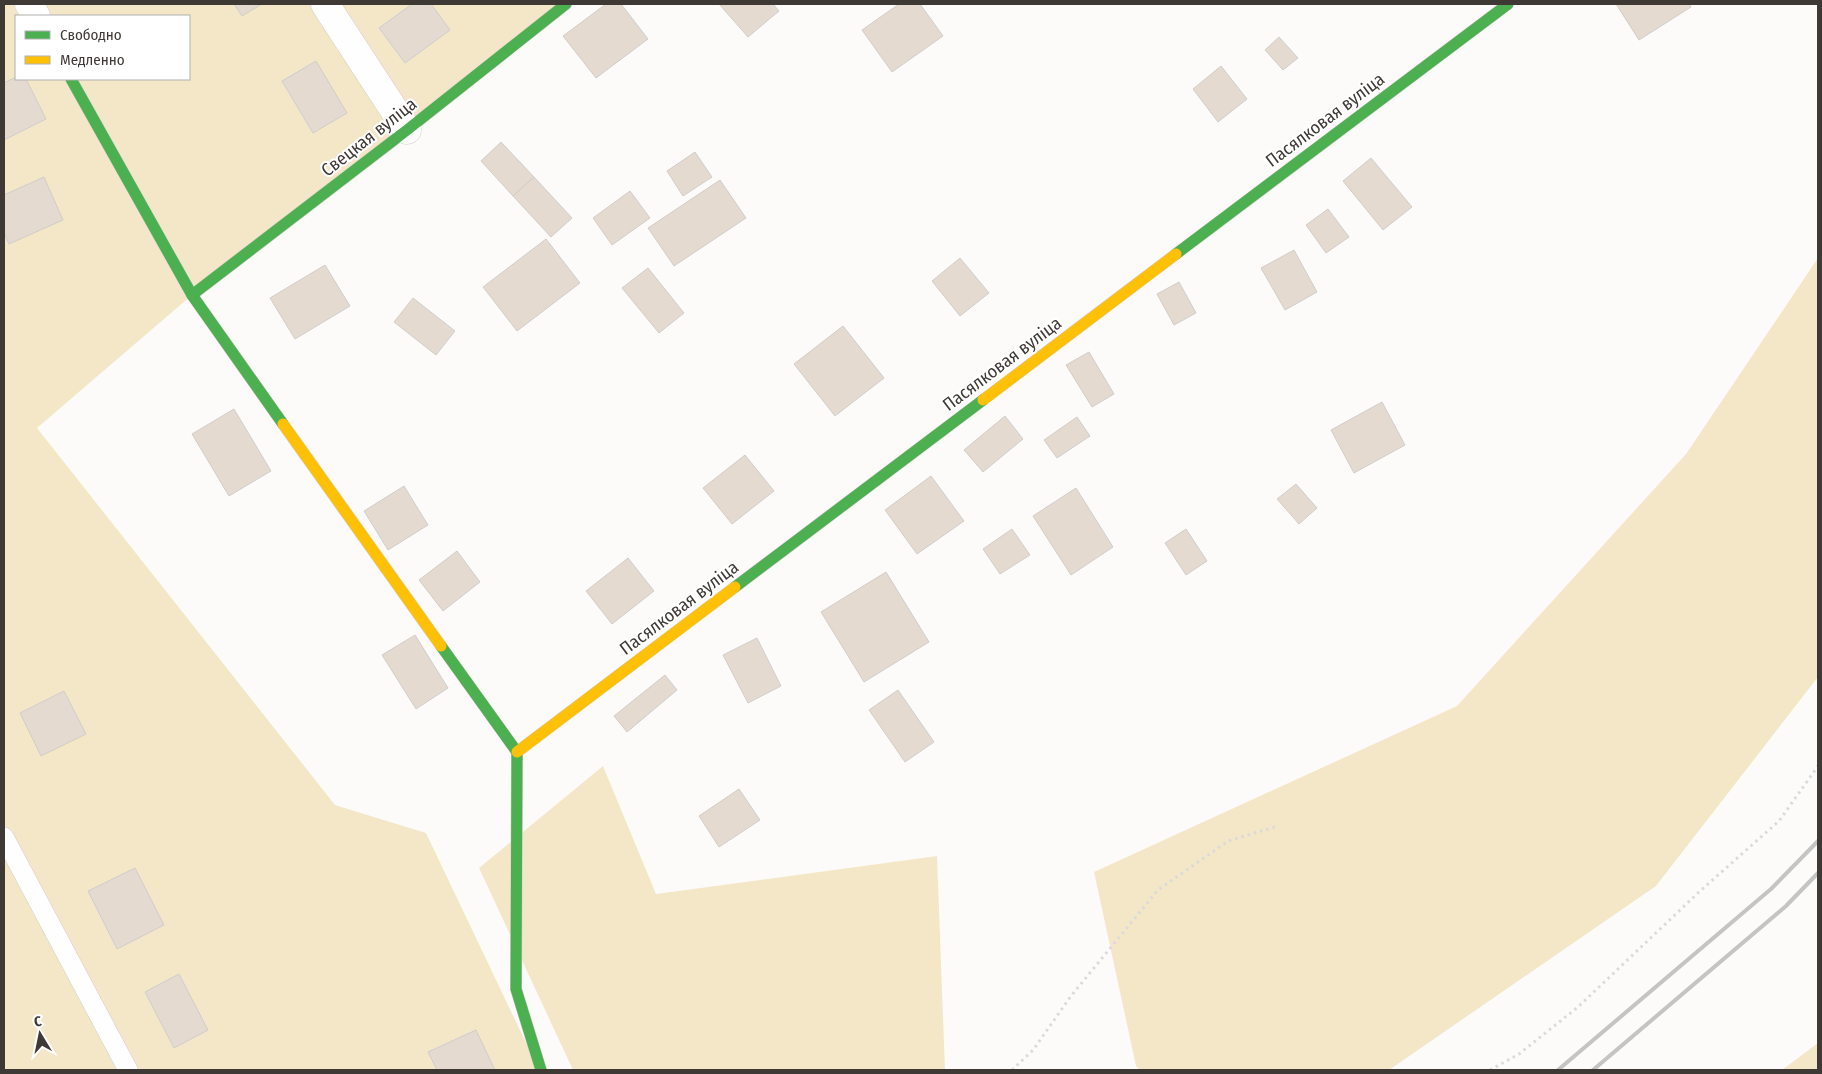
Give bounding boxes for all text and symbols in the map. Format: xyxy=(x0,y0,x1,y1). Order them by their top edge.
legend xyxy=(15,15,190,80)
text: Свободно xyxy=(60,26,122,44)
text: Медленно xyxy=(60,51,125,69)
street label: Пасялковая вуліца xyxy=(1261,68,1389,172)
street label: Свецкая вуліца xyxy=(317,93,421,181)
street label: Пасялковая вуліца xyxy=(938,312,1066,416)
street label: Пасялковая вуліца xyxy=(615,556,743,660)
north arrow xyxy=(15,1009,65,1059)
text: С xyxy=(33,1013,44,1031)

